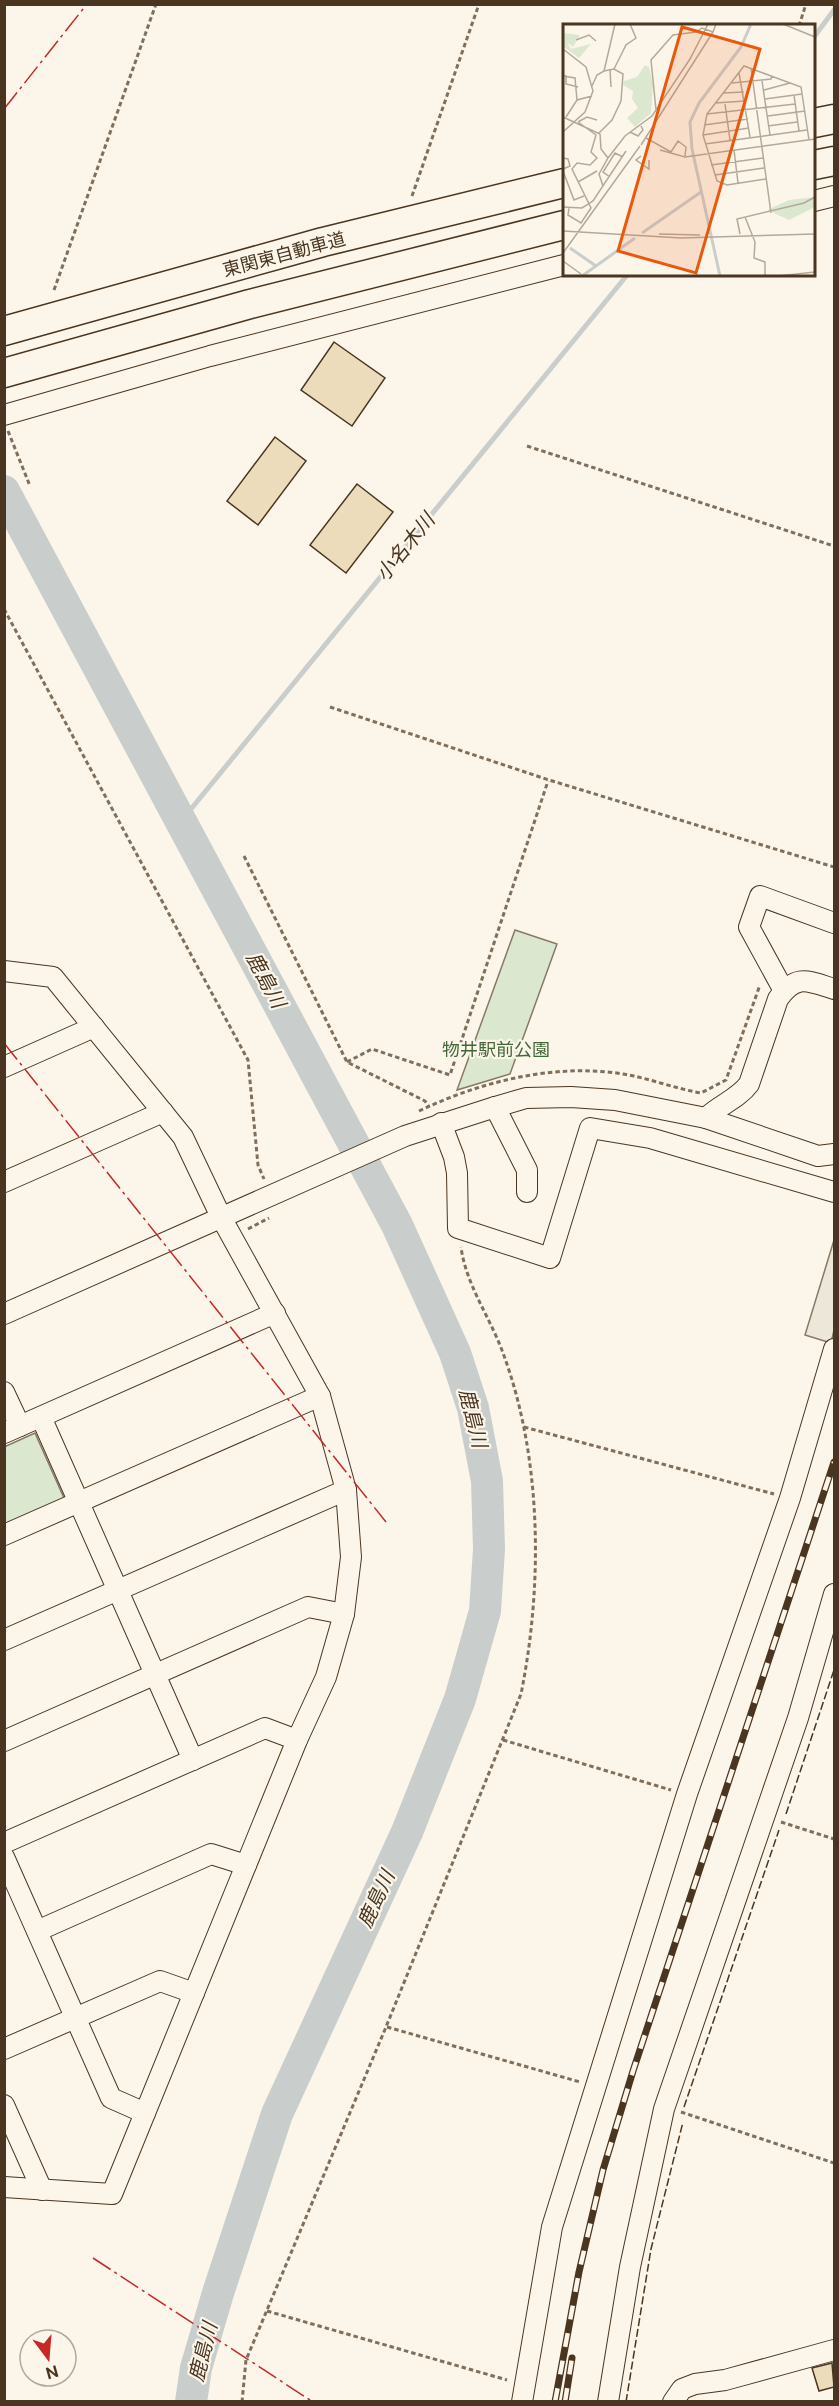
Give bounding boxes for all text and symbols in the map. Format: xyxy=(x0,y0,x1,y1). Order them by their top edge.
inset map xyxy=(563,24,815,276)
street label: 東関東自動車道 xyxy=(220,228,348,280)
water label: 小名木川 xyxy=(371,507,441,586)
water label: 鹿島川 xyxy=(241,948,292,1014)
park label: 物井駅前公園 xyxy=(442,1039,550,1060)
water label: 鹿島川 xyxy=(454,1386,492,1452)
water label: 鹿島川 xyxy=(352,1865,400,1931)
water label: 鹿島川 xyxy=(184,2318,222,2384)
north arrow xyxy=(18,2328,78,2388)
text: N xyxy=(43,2361,61,2383)

